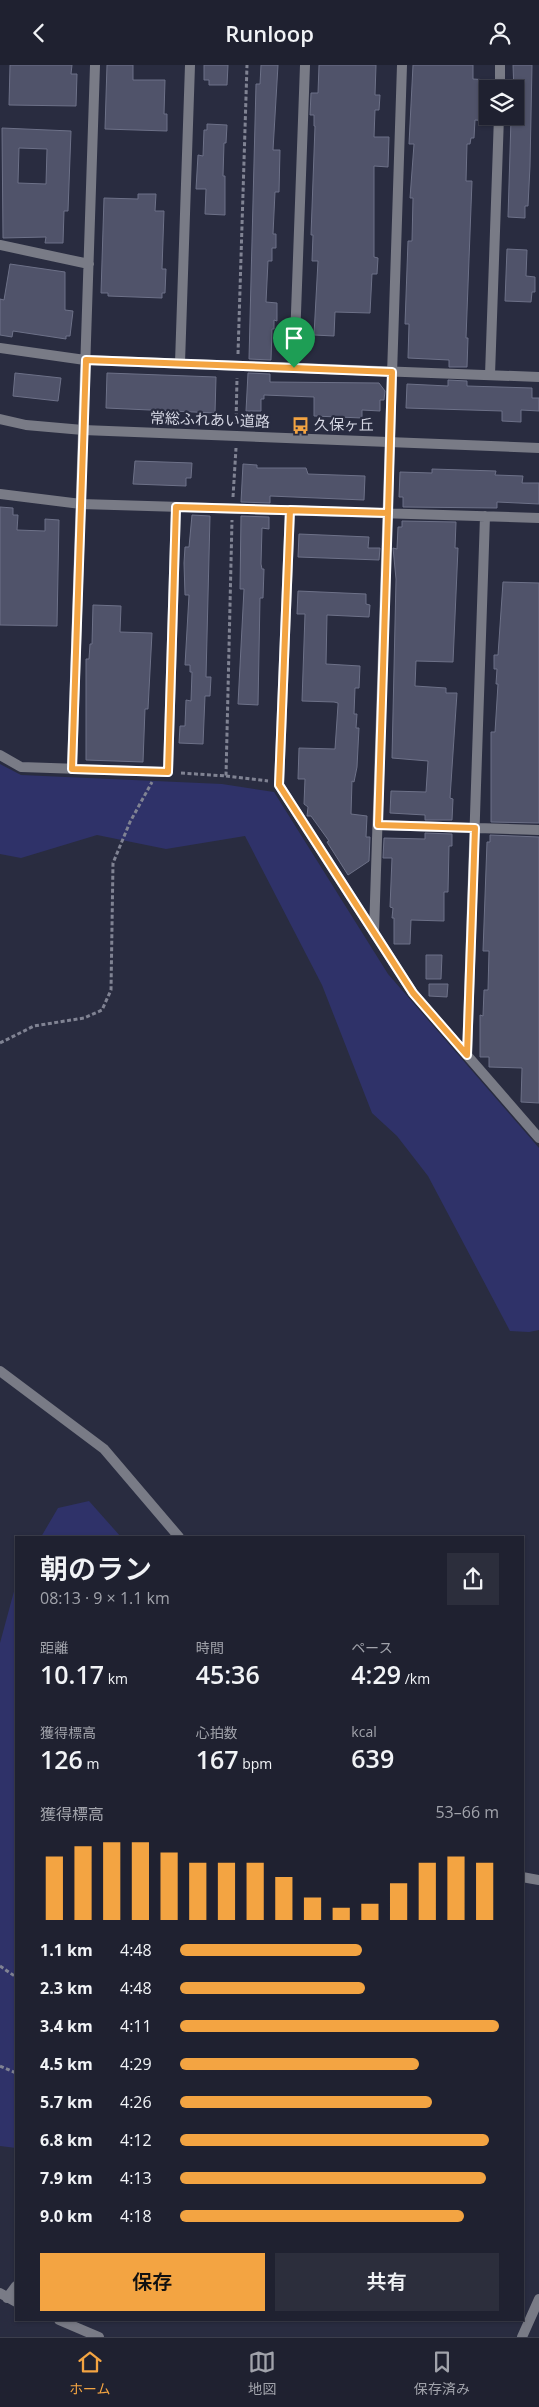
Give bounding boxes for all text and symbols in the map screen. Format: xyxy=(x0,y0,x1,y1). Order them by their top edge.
text: Runloop xyxy=(225,18,314,48)
icon: back xyxy=(25,19,53,47)
icon: person xyxy=(486,19,514,47)
map controls xyxy=(479,80,524,125)
button: layers xyxy=(479,80,524,125)
pin xyxy=(273,317,315,368)
icon: arrive xyxy=(280,324,308,352)
street label: 常総ふれあい道路 xyxy=(150,407,270,431)
place label: 久保ヶ丘 xyxy=(314,414,374,434)
bus stop icon: 久保ヶ丘 xyxy=(290,415,310,435)
text: 朝のラン xyxy=(40,1549,152,1587)
button: share xyxy=(447,1553,499,1605)
text: 08:13 · 9 × 1.1 km xyxy=(40,1587,170,1609)
text: 距離 xyxy=(40,1638,68,1657)
text: 時間 xyxy=(196,1638,224,1657)
text: ペース xyxy=(351,1638,393,1657)
text: 10.17 xyxy=(40,1657,104,1691)
text: 45:36 xyxy=(196,1657,260,1691)
text: 4:29 xyxy=(351,1657,401,1691)
text: km xyxy=(104,1669,128,1688)
text: /km xyxy=(401,1669,430,1688)
text: kcal xyxy=(351,1722,377,1741)
text: 獲得標高 xyxy=(40,1723,96,1742)
text: 心拍数 xyxy=(196,1723,238,1742)
text: 639 xyxy=(351,1741,394,1775)
text: 126 xyxy=(40,1742,83,1776)
text: 167 xyxy=(196,1742,239,1776)
text: m xyxy=(83,1754,100,1773)
text: bpm xyxy=(239,1754,272,1773)
text: 53–66 m xyxy=(435,1801,499,1823)
text: 獲得標高 xyxy=(40,1803,104,1825)
text: 1.1 km xyxy=(40,1939,93,1961)
text: 4:48 xyxy=(120,1939,152,1961)
text: 2.3 km xyxy=(40,1977,93,1999)
text: 4:48 xyxy=(120,1977,152,1999)
text: 3.4 km xyxy=(40,2015,93,2037)
text: 4:11 xyxy=(120,2015,152,2037)
text: 4.5 km xyxy=(40,2053,93,2075)
text: 4:29 xyxy=(120,2053,152,2075)
text: 5.7 km xyxy=(40,2091,93,2113)
text: 4:26 xyxy=(120,2091,152,2113)
text: 6.8 km xyxy=(40,2129,93,2151)
text: 4:12 xyxy=(120,2129,152,2151)
text: 7.9 km xyxy=(40,2167,93,2189)
text: 4:13 xyxy=(120,2167,152,2189)
text: 9.0 km xyxy=(40,2205,93,2227)
text: 4:18 xyxy=(120,2205,152,2227)
button: 保存 xyxy=(40,2253,265,2311)
button: 共有 xyxy=(275,2253,499,2311)
tab: ホーム xyxy=(69,2348,110,2398)
tab: 地図 xyxy=(248,2348,276,2398)
tab: 保存済み xyxy=(414,2348,470,2398)

